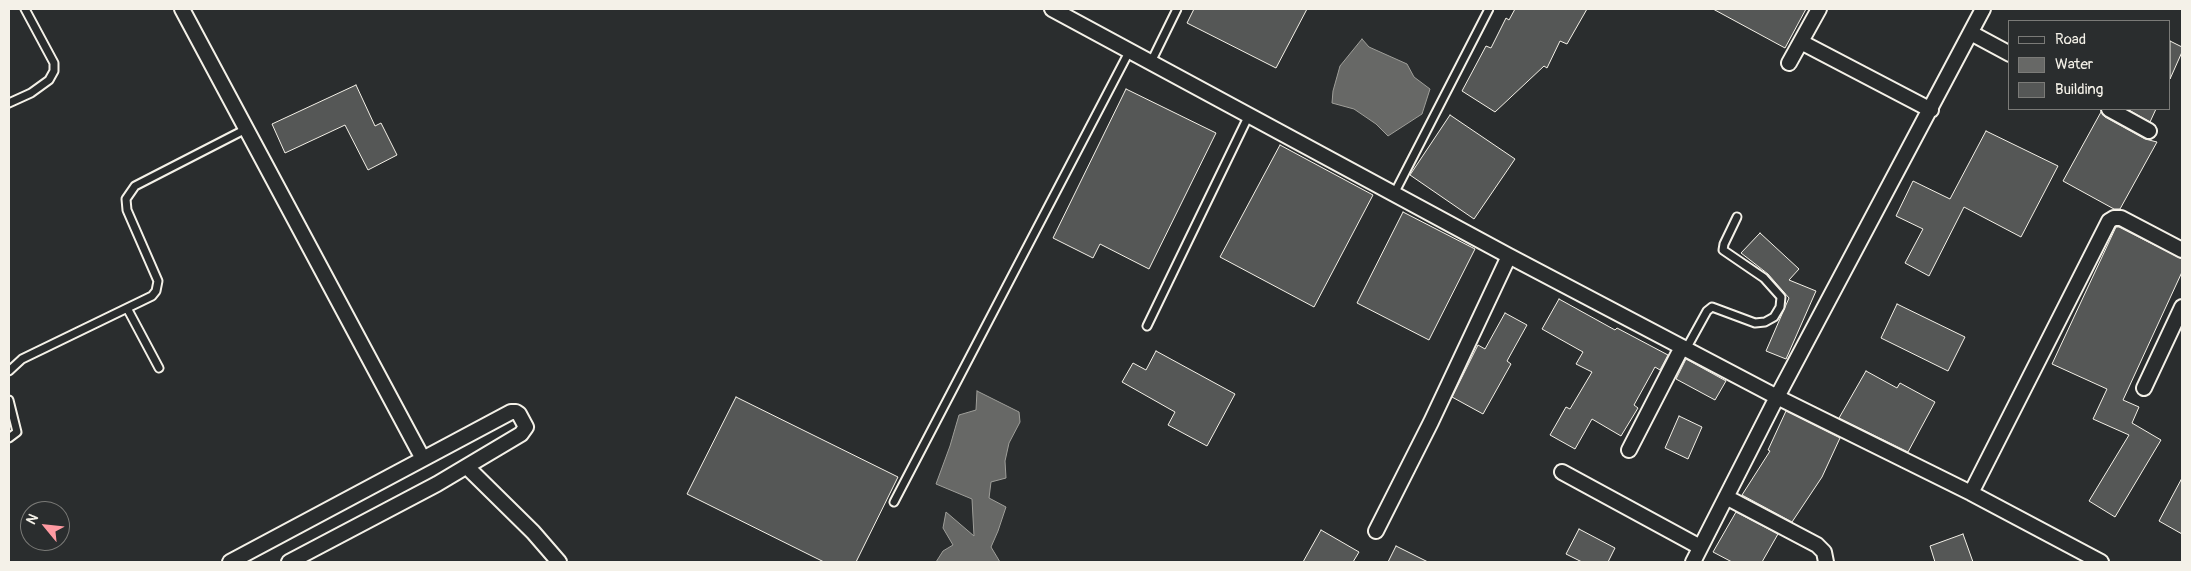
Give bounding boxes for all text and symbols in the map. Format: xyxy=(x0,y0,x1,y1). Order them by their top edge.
legend xyxy=(2008,20,2171,110)
text: Road xyxy=(2055,30,2086,49)
text: Water xyxy=(2055,55,2093,74)
text: Building xyxy=(2055,80,2103,99)
north arrow xyxy=(20,501,70,551)
text: N xyxy=(22,511,42,527)

